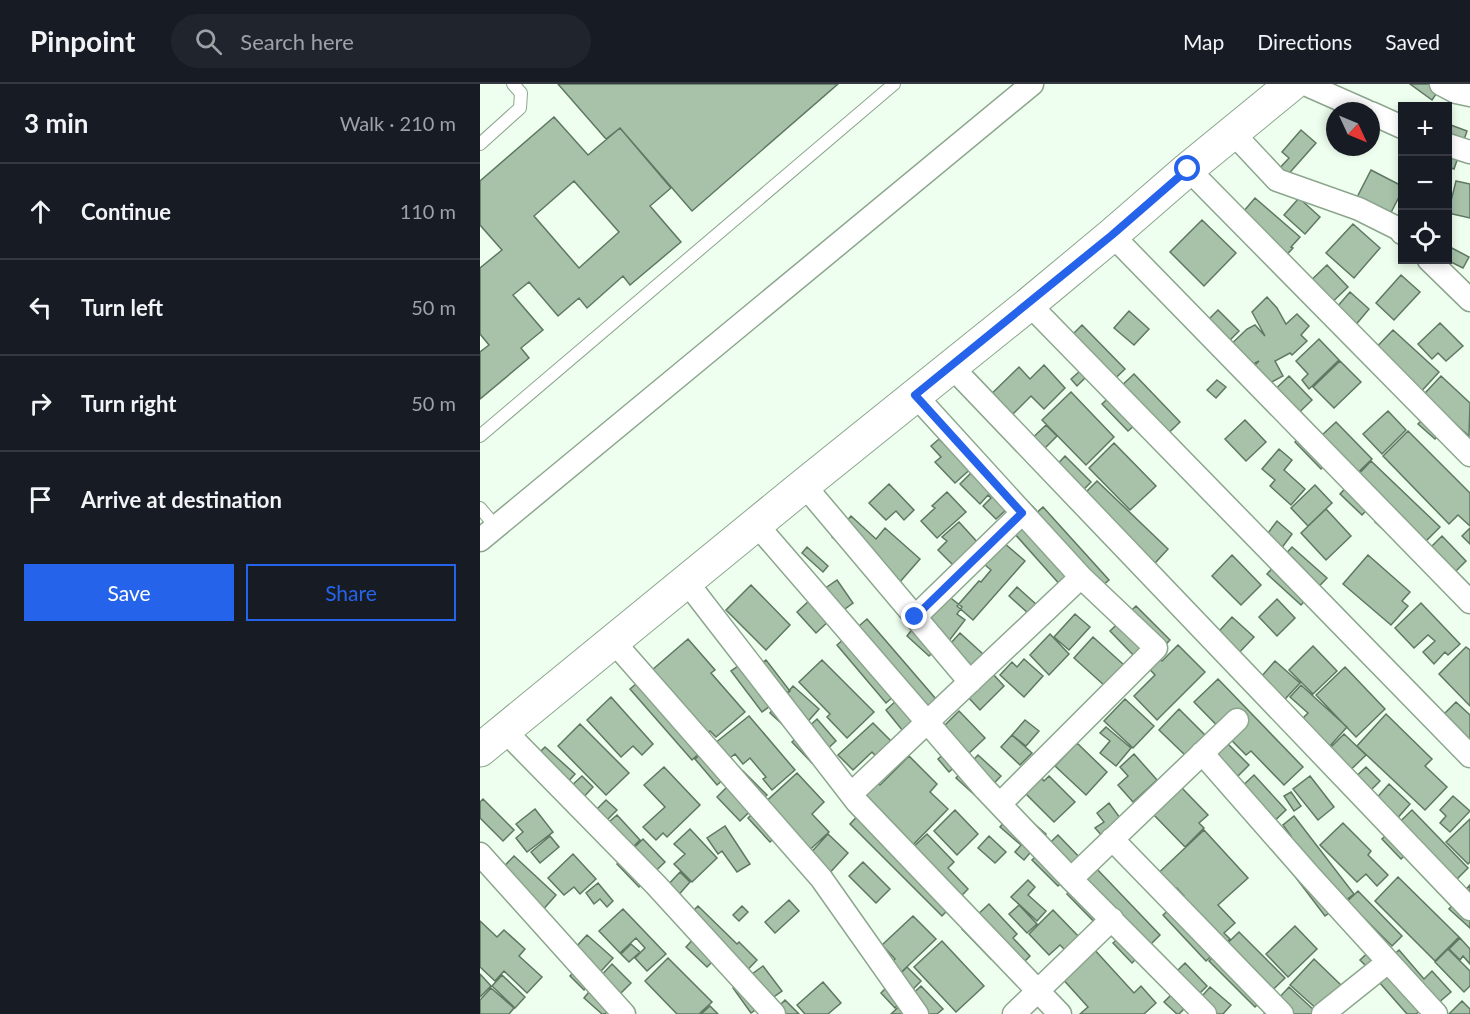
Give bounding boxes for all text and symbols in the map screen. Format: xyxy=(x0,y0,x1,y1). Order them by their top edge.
search box xyxy=(171,14,591,68)
text: Pinpoint xyxy=(30,24,135,58)
icon: search xyxy=(192,25,225,58)
text: Search here xyxy=(240,28,354,55)
text: Map xyxy=(1183,29,1224,54)
text: Directions xyxy=(1257,29,1352,54)
text: Saved xyxy=(1385,29,1440,54)
north arrow xyxy=(1326,102,1380,156)
map controls xyxy=(1398,102,1452,264)
button: + xyxy=(1398,102,1452,156)
text: 3 min xyxy=(24,107,88,139)
text: Walk · 210 m xyxy=(340,111,456,135)
route start xyxy=(1174,155,1200,181)
button: − xyxy=(1398,156,1452,210)
icon: ahead xyxy=(24,195,57,228)
text: Continue xyxy=(81,198,171,225)
text: 110 m xyxy=(400,199,456,223)
button: locate xyxy=(1398,210,1452,264)
icon: left xyxy=(24,291,57,324)
text: Turn left xyxy=(81,294,163,321)
text: 50 m xyxy=(411,295,456,319)
icon: right xyxy=(24,387,57,420)
text: Turn right xyxy=(81,390,176,417)
text: 50 m xyxy=(411,391,456,415)
icon: arrive xyxy=(24,483,57,516)
text: Arrive at destination xyxy=(81,486,282,513)
button: Save xyxy=(24,564,234,621)
button: Share xyxy=(246,564,456,621)
route end xyxy=(901,603,927,629)

